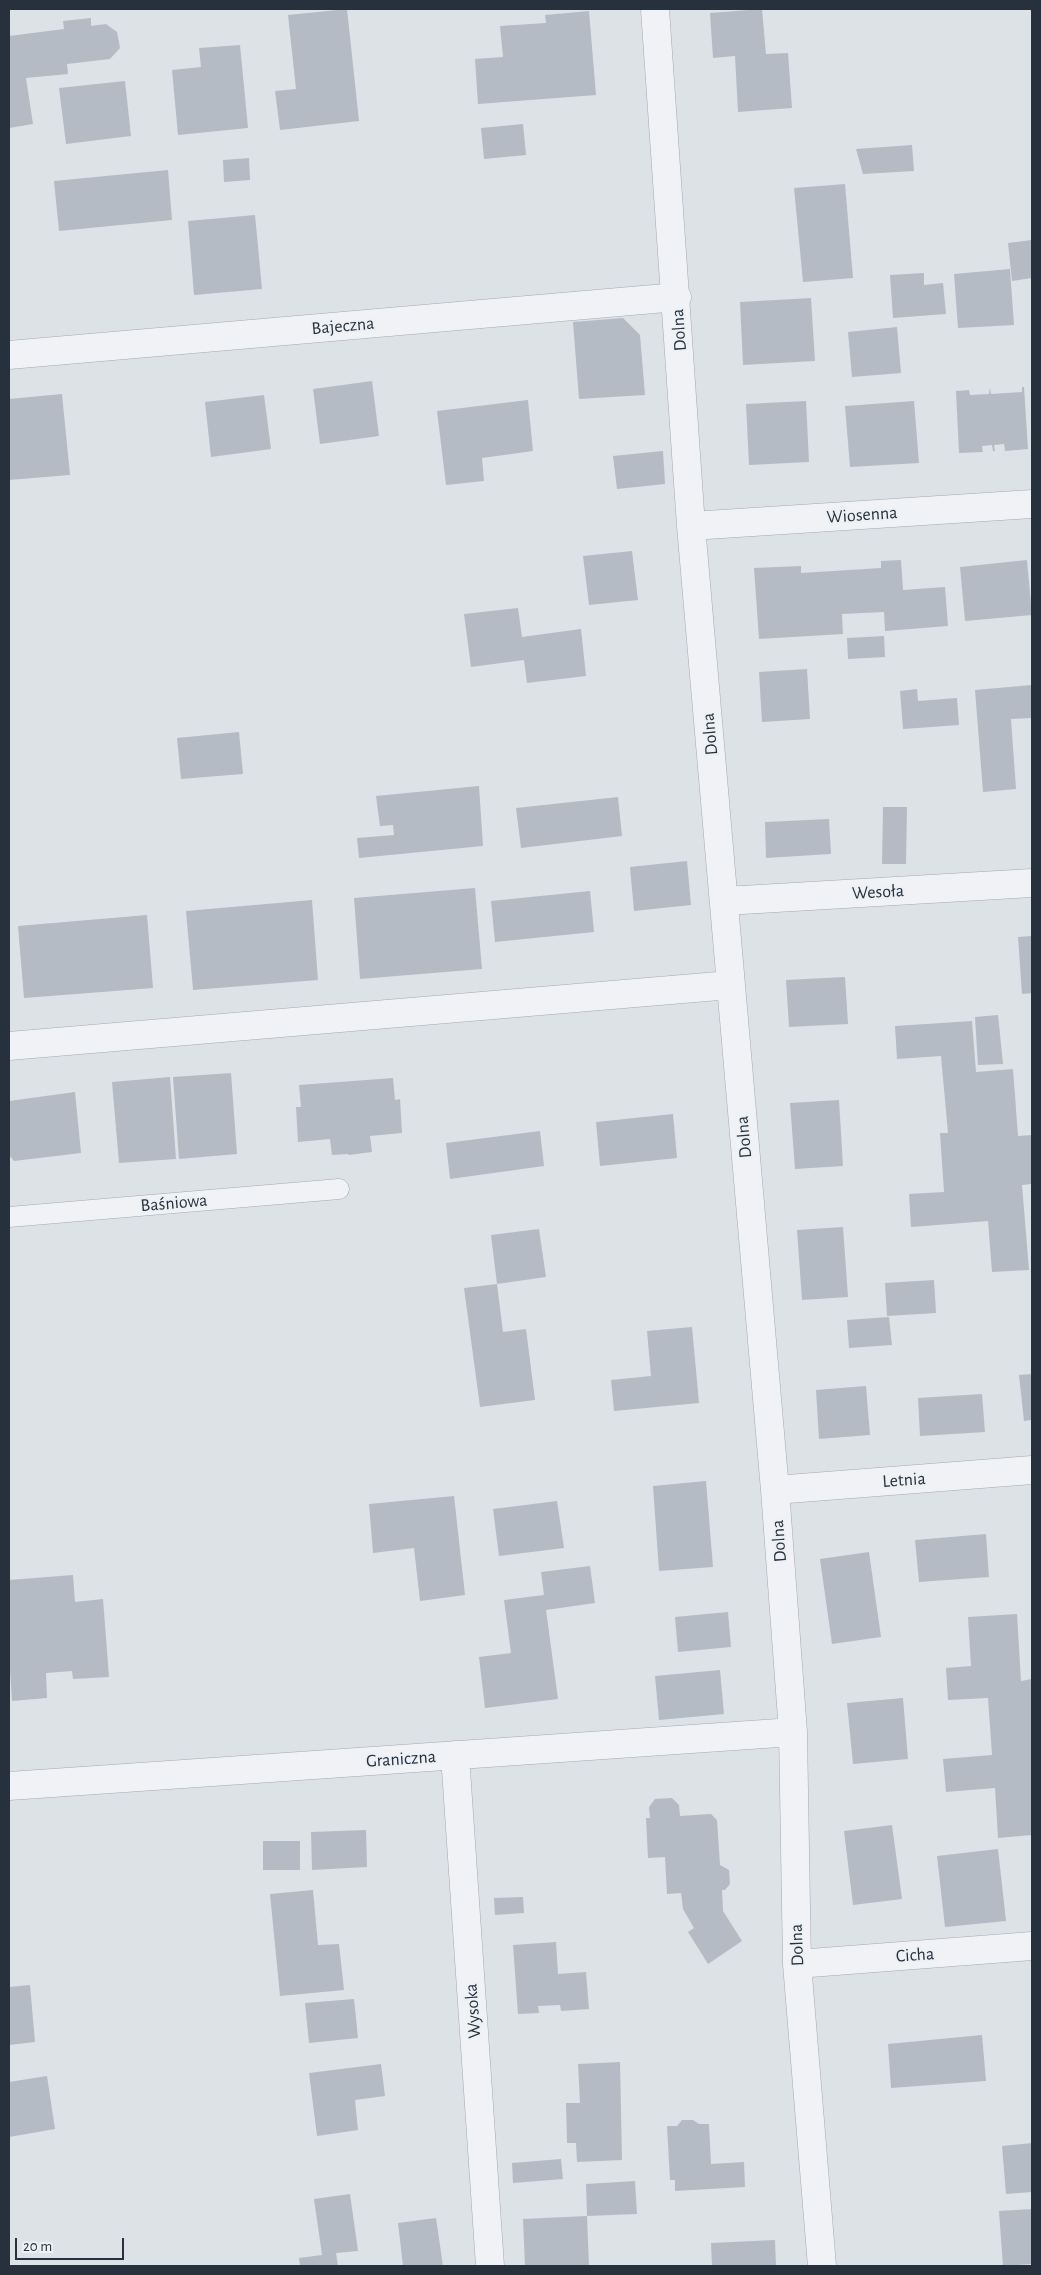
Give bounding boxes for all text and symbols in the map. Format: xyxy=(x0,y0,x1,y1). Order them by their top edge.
street label: Dolna xyxy=(667,308,691,352)
street label: Bajeczna xyxy=(311,312,375,340)
street label: Wiosenna xyxy=(826,502,898,528)
street label: Dolna xyxy=(697,712,723,756)
street label: Wesoła xyxy=(851,880,905,904)
street label: Dolna xyxy=(731,1115,757,1159)
street label: Baśniowa xyxy=(140,1189,208,1217)
street label: Letnia xyxy=(882,1468,926,1492)
street label: Dolna xyxy=(767,1519,791,1563)
street label: Graniczna xyxy=(365,1746,437,1772)
street label: Dolna xyxy=(785,1923,809,1967)
street label: Cicha xyxy=(895,1943,935,1967)
street label: Wysoka xyxy=(460,1983,486,2039)
scale bar xyxy=(18,2228,126,2260)
text: 20 m xyxy=(23,2239,52,2254)

